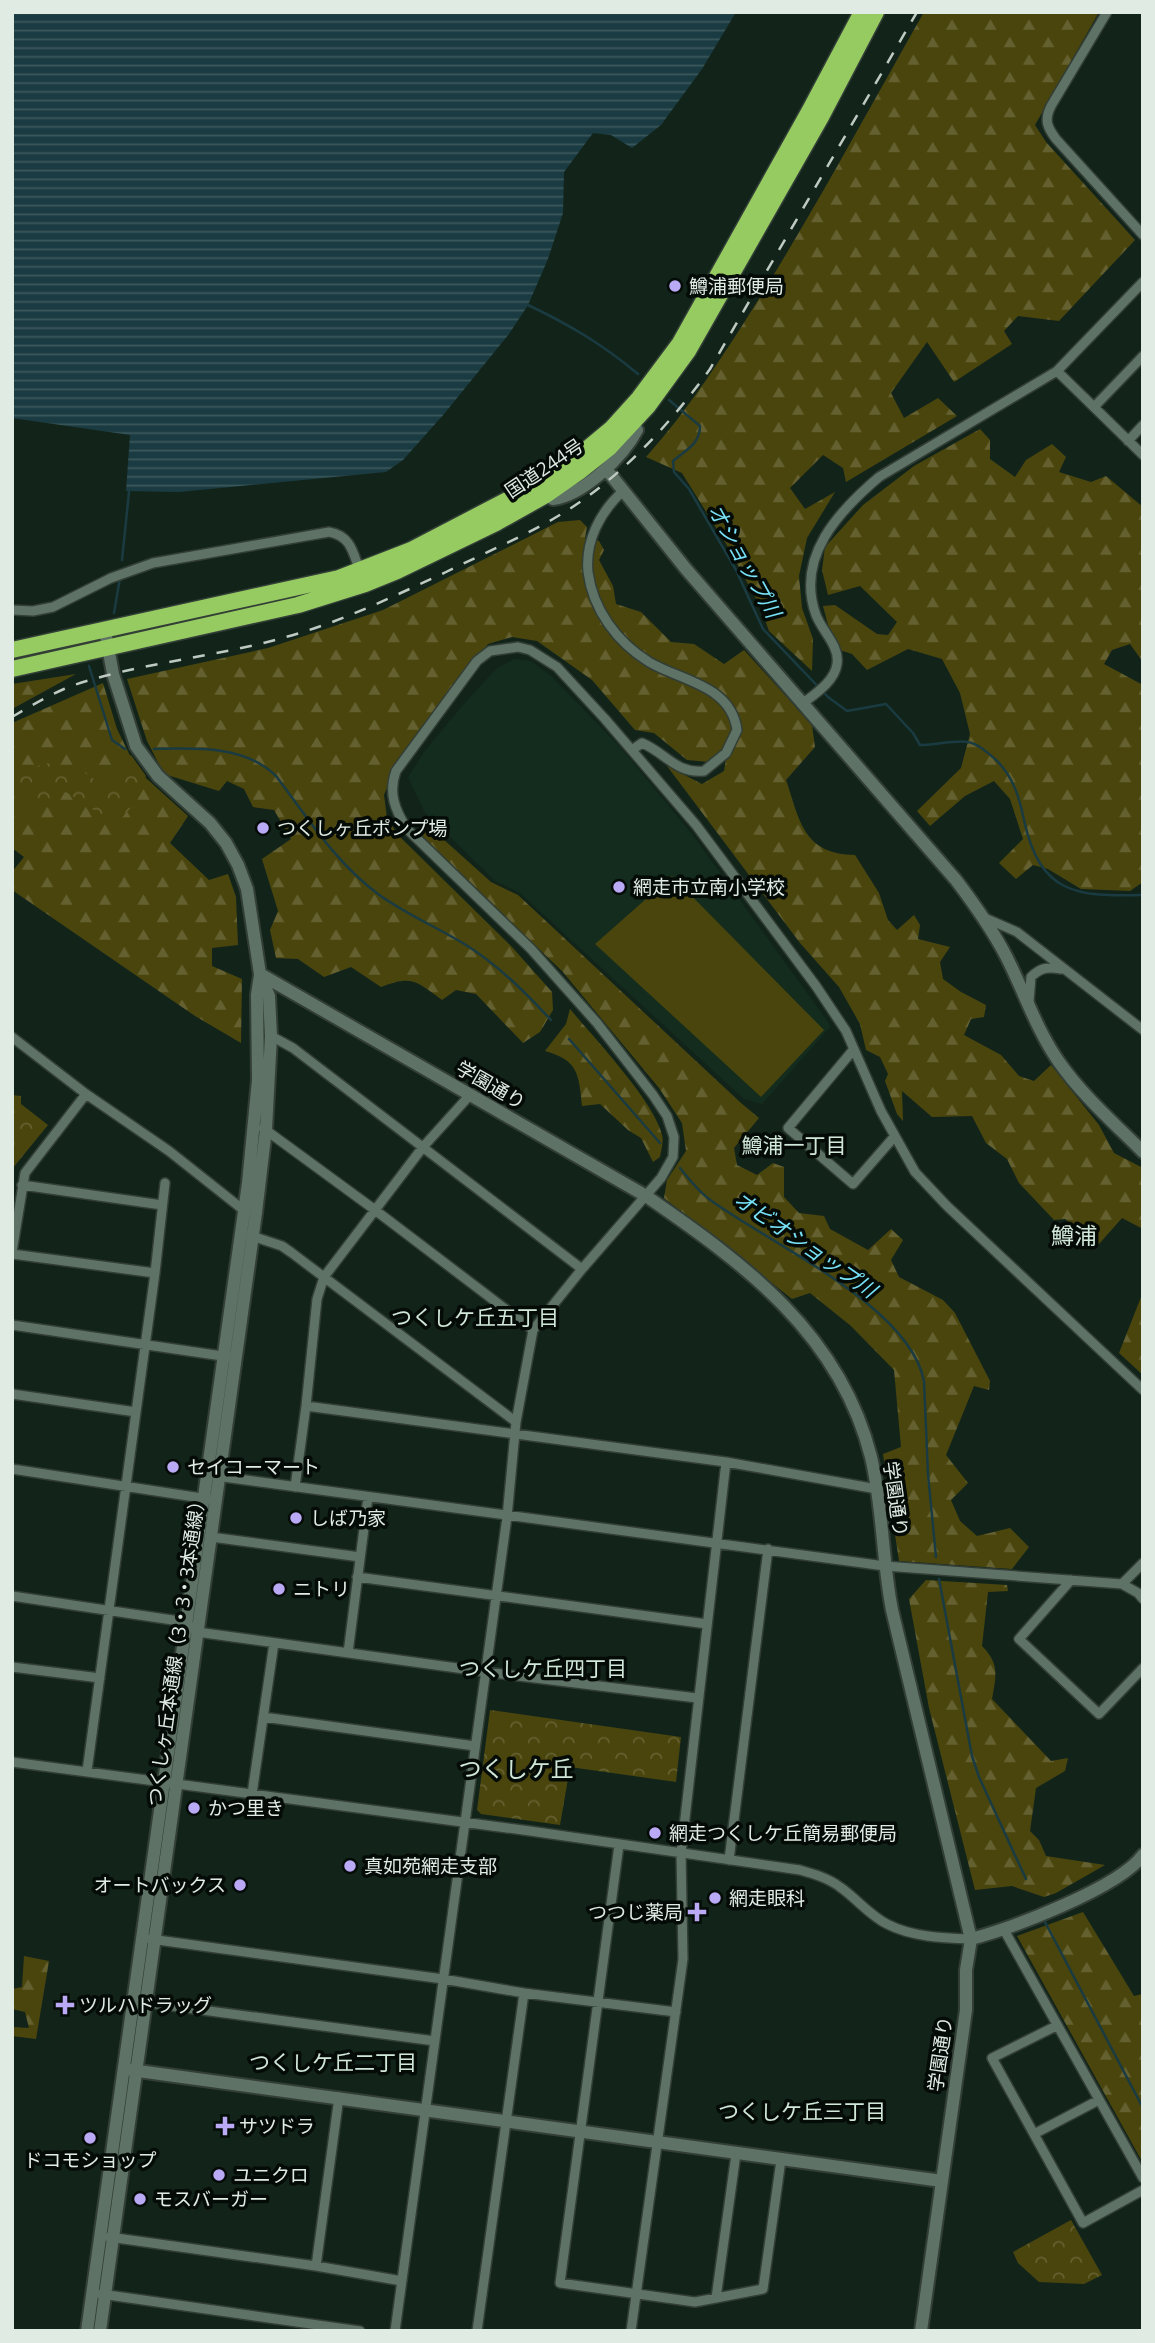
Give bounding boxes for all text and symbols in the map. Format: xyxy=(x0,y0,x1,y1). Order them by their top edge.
place label: 鱒浦郵便局 xyxy=(689,273,784,299)
marker: 鱒浦郵便局 xyxy=(667,278,683,294)
street label: 国道244号 xyxy=(500,432,588,504)
water label: オショップ川 xyxy=(702,499,789,624)
place label: つくしヶ丘ポンプ場 xyxy=(277,815,447,841)
marker: つくしヶ丘ポンプ場 xyxy=(255,820,271,836)
place label: 網走市立南小学校 xyxy=(633,874,785,900)
marker: 網走市立南小学校 xyxy=(611,879,627,895)
street label: 学園通り xyxy=(452,1055,530,1115)
district label: 鱒浦一丁目 xyxy=(742,1131,847,1159)
water label: オビオショップ川 xyxy=(729,1185,884,1305)
district label: 鱒浦 xyxy=(1051,1219,1097,1251)
district label: つくしケ丘五丁目 xyxy=(391,1303,559,1331)
place label: セイコーマート xyxy=(187,1454,320,1480)
marker: セイコーマート xyxy=(165,1459,181,1475)
street label: 学園通り xyxy=(878,1460,914,1538)
street label: つくしヶ丘本通線（3・3・3本通線） xyxy=(141,1490,211,1808)
place label: しば乃家 xyxy=(310,1505,386,1531)
marker: しば乃家 xyxy=(288,1510,304,1526)
place label: ニトリ xyxy=(293,1576,350,1602)
marker: ニトリ xyxy=(271,1581,287,1597)
district label: つくしケ丘四丁目 xyxy=(459,1654,627,1682)
district label: つくしケ丘 xyxy=(459,1752,574,1784)
place label: かつ里き xyxy=(208,1795,284,1821)
marker: かつ里き xyxy=(186,1800,202,1816)
place label: 網走つくしケ丘簡易郵便局 xyxy=(669,1820,897,1846)
marker: 網走つくしケ丘簡易郵便局 xyxy=(647,1825,663,1841)
place label: 真如苑網走支部 xyxy=(364,1853,497,1879)
marker: 真如苑網走支部 xyxy=(342,1858,358,1874)
place label: オートバックス xyxy=(94,1872,226,1898)
marker: オートバックス xyxy=(232,1877,248,1893)
place label: 網走眼科 xyxy=(729,1885,805,1911)
marker: 網走眼科 xyxy=(707,1890,723,1906)
place label: つつじ薬局 xyxy=(588,1899,683,1925)
marker: つつじ薬局 xyxy=(689,1904,705,1920)
place label: ツルハドラッグ xyxy=(79,1992,212,2018)
marker: ツルハドラッグ xyxy=(57,1997,73,2013)
street label: 学園通り xyxy=(922,2015,958,2093)
district label: つくしケ丘二丁目 xyxy=(249,2048,417,2076)
district label: つくしケ丘三丁目 xyxy=(718,2097,886,2125)
place label: サツドラ xyxy=(239,2113,315,2139)
marker: サツドラ xyxy=(217,2118,233,2134)
marker: ドコモショップ xyxy=(82,2130,98,2146)
place label: ドコモショップ xyxy=(23,2147,157,2173)
place label: ユニクロ xyxy=(233,2162,309,2188)
marker: ユニクロ xyxy=(211,2167,227,2183)
place label: モスバーガー xyxy=(154,2186,268,2212)
marker: モスバーガー xyxy=(132,2191,148,2207)

